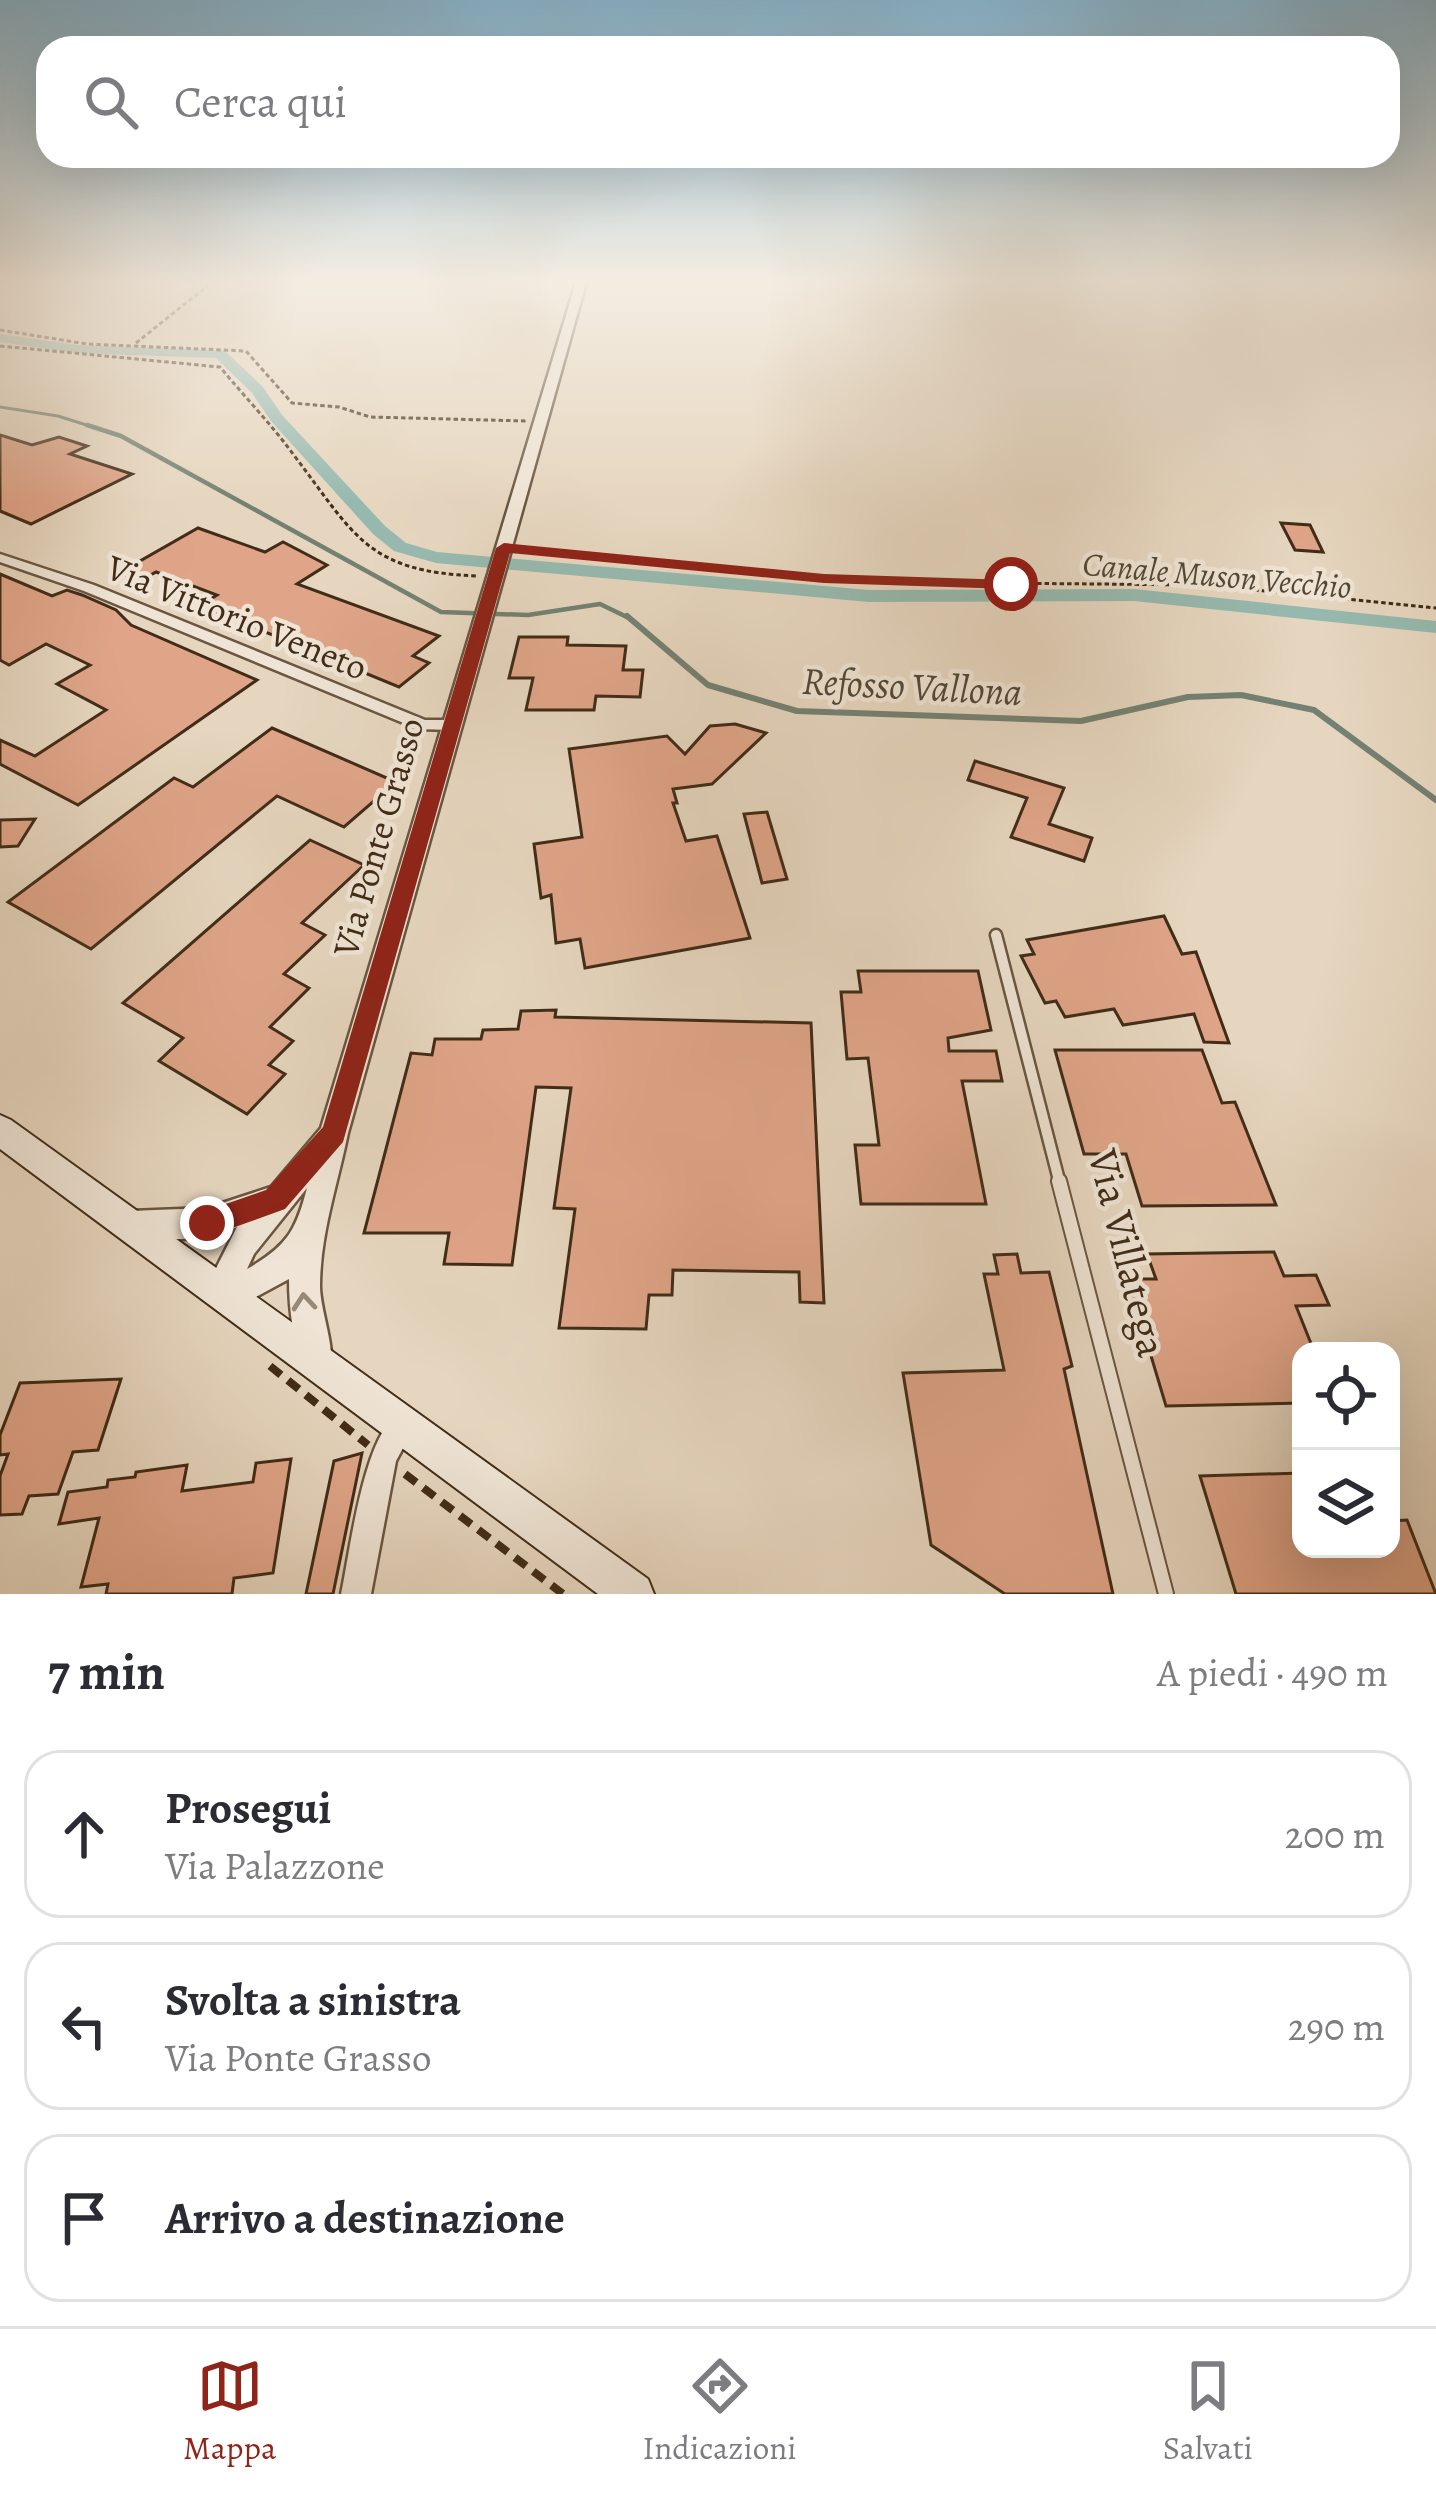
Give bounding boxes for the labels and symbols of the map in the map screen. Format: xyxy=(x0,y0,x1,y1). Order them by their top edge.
water label: Canale Muson Vecchio xyxy=(1081,541,1353,609)
street label: Via Vittorio Veneto xyxy=(98,542,375,692)
route start xyxy=(984,557,1038,611)
water label: Refosso Vallona xyxy=(801,654,1023,718)
street label: Via Ponte Grasso xyxy=(320,712,435,963)
street label: Via Villatega xyxy=(1074,1142,1181,1363)
route end xyxy=(180,1196,234,1250)
one-way arrow xyxy=(291,1292,317,1311)

